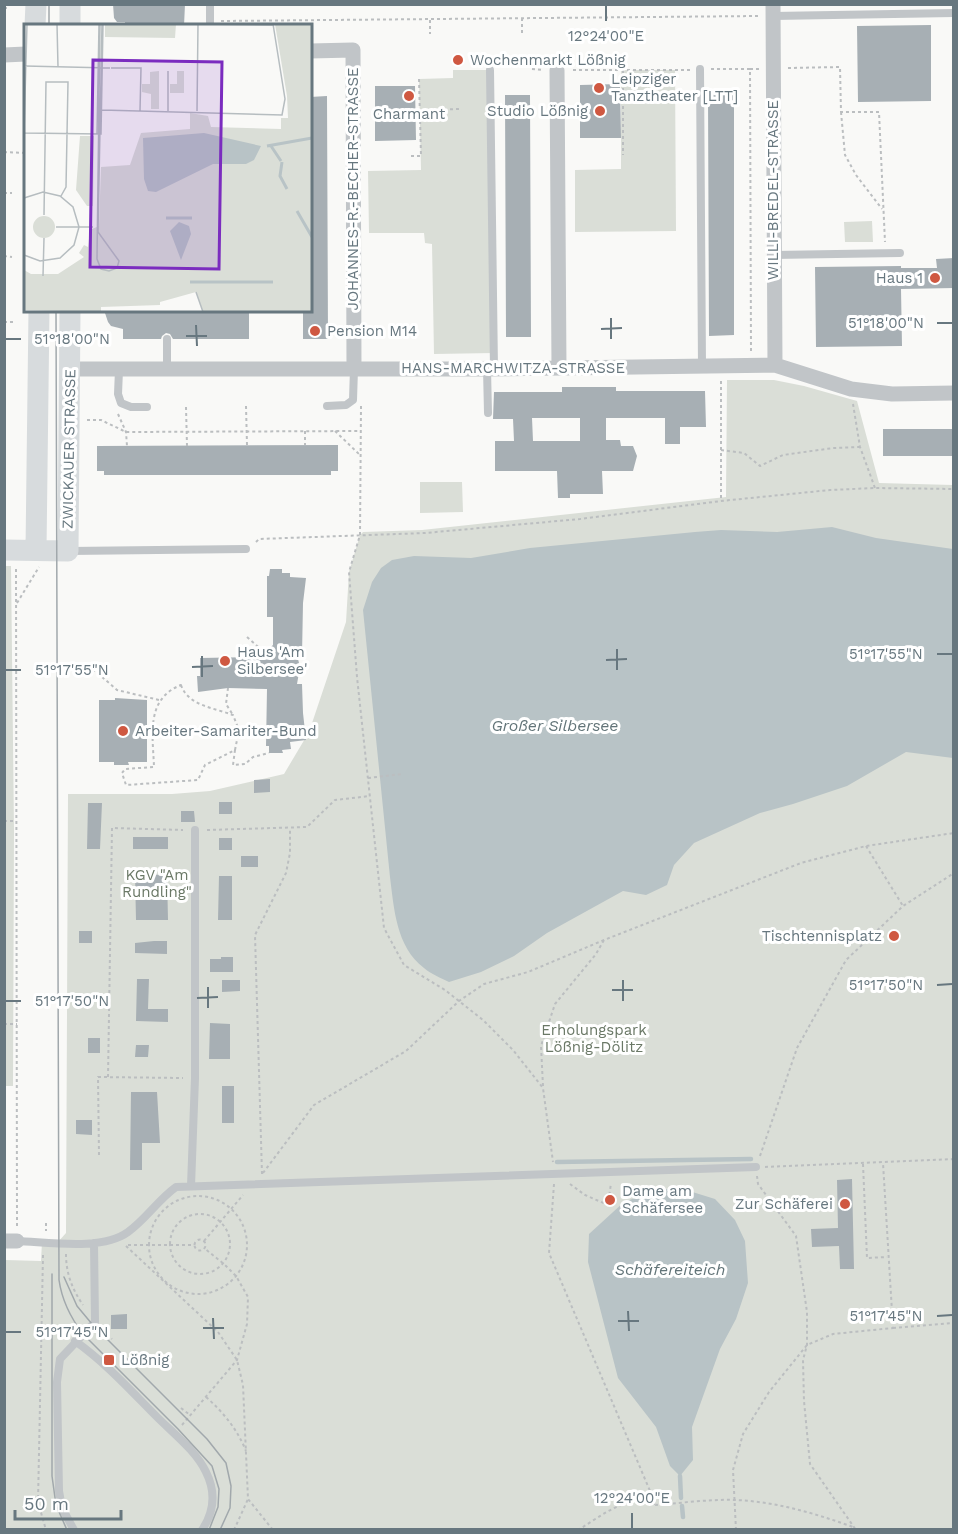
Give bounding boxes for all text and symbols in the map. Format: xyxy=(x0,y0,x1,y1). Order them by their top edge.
inset map xyxy=(24,24,312,312)
text: 12°24'00"E xyxy=(568,27,644,45)
place label: Wochenmarkt Lößnig xyxy=(470,51,626,69)
marker: Wochenmarkt Lößnig xyxy=(451,53,465,67)
street label: JOHANNES-R.-BECHER-STRASSE xyxy=(344,67,362,311)
place label: Leipziger Tanztheater [LTT] xyxy=(611,70,738,105)
marker: Leipziger Tanztheater [LTT] xyxy=(592,81,606,95)
marker: Charmant xyxy=(402,89,416,103)
street label: WILLI-BREDEL-STRASSE xyxy=(764,100,782,280)
place label: Studio Lößnig xyxy=(487,102,588,120)
marker: Studio Lößnig xyxy=(593,104,607,118)
place label: Charmant xyxy=(373,105,446,123)
place label: Haus 1 xyxy=(876,269,923,287)
marker: Haus 1 xyxy=(928,271,942,285)
text: 51°18'00"N xyxy=(848,314,924,332)
place label: Pension M14 xyxy=(327,322,417,340)
marker: Pension M14 xyxy=(308,324,322,338)
text: 51°18'00"N xyxy=(34,330,110,348)
street label: HANS-MARCHWITZA-STRASSE xyxy=(401,359,625,377)
street label: ZWICKAUER STRASSE xyxy=(59,369,79,529)
place label: Haus 'Am Silbersee' xyxy=(237,643,308,678)
text: 51°17'55"N xyxy=(849,645,923,663)
marker: Haus 'Am Silbersee' xyxy=(218,654,232,668)
text: 51°17'55"N xyxy=(35,661,109,679)
water label: Großer Silbersee xyxy=(492,716,618,735)
place label: Arbeiter-Samariter-Bund xyxy=(135,722,317,740)
marker: Arbeiter-Samariter-Bund xyxy=(116,724,130,738)
park label: KGV "Am Rundling" xyxy=(122,866,192,901)
place label: Tischtennisplatz xyxy=(762,927,882,945)
marker: Tischtennisplatz xyxy=(887,929,901,943)
text: 51°17'50"N xyxy=(849,976,923,994)
text: 51°17'50"N xyxy=(35,992,109,1010)
park label: Erholungspark Lößnig-Dölitz xyxy=(541,1021,647,1056)
place label: Dame am Schäfersee xyxy=(622,1182,703,1217)
marker: Dame am Schäfersee xyxy=(603,1193,617,1207)
place label: Zur Schäferei xyxy=(735,1195,833,1213)
marker: Zur Schäferei xyxy=(838,1197,852,1211)
water label: Schäfereiteich xyxy=(615,1260,725,1279)
text: 51°17'45"N xyxy=(850,1307,922,1325)
text: 51°17'45"N xyxy=(36,1323,108,1341)
place label: Lößnig xyxy=(121,1351,169,1369)
marker: Lößnig xyxy=(102,1353,116,1367)
scale bar xyxy=(15,1483,122,1521)
text: 12°24'00"E xyxy=(594,1489,670,1507)
text: 50 m xyxy=(24,1493,69,1514)

